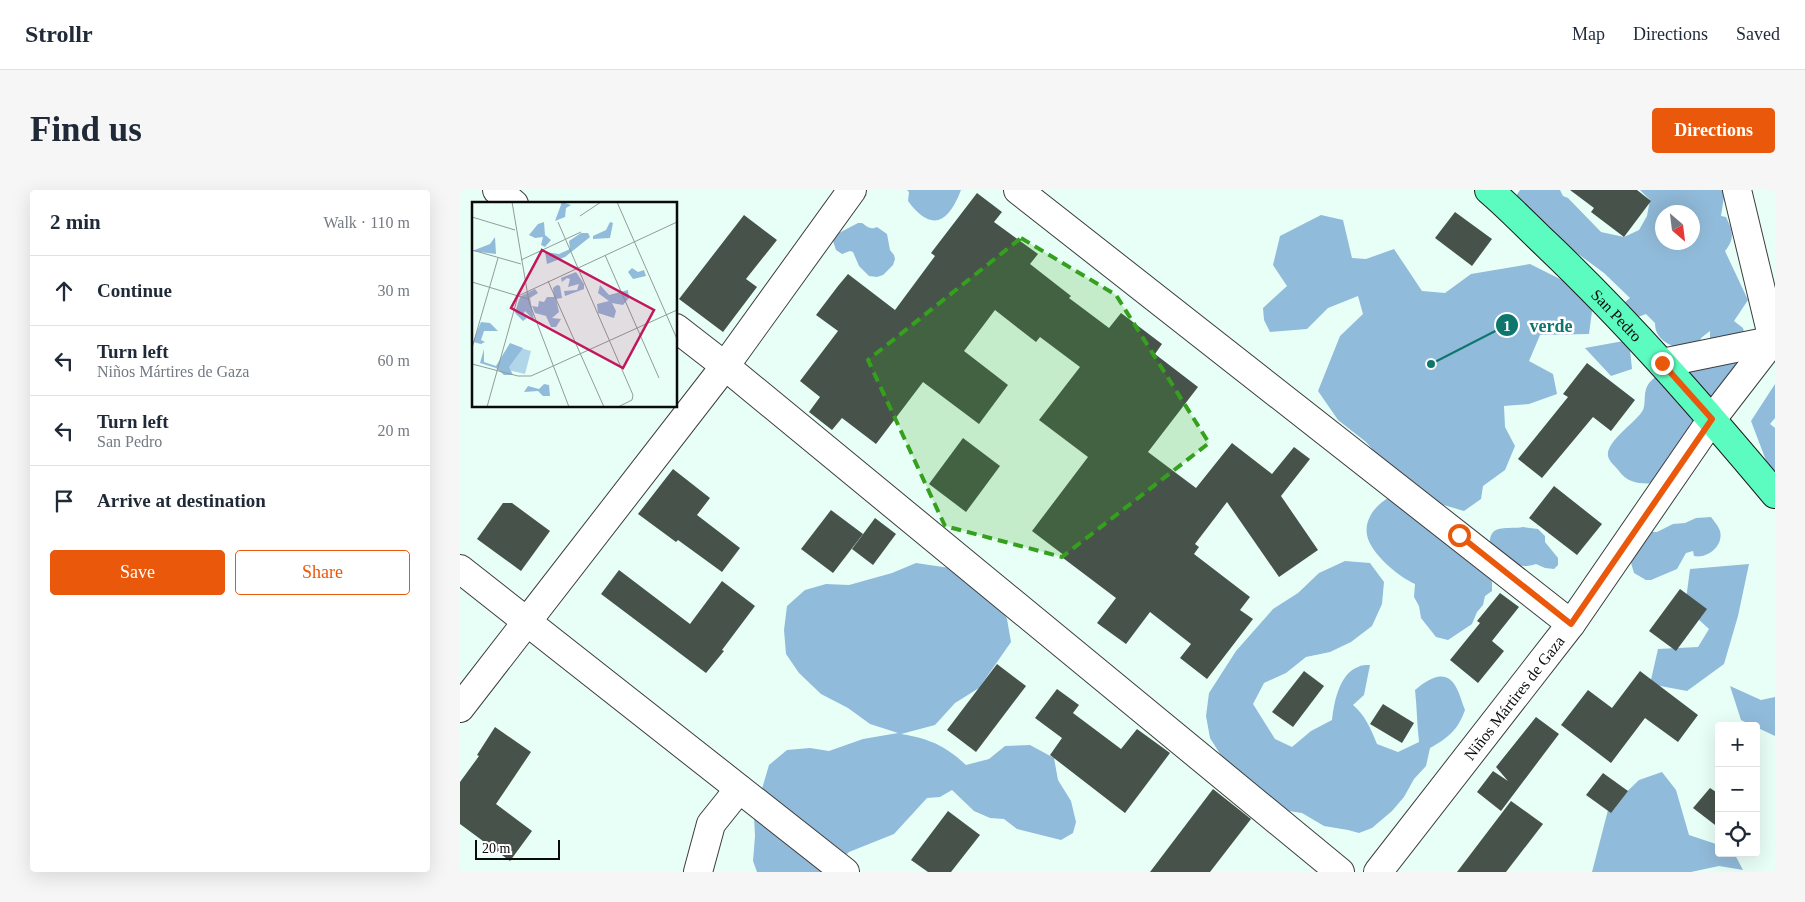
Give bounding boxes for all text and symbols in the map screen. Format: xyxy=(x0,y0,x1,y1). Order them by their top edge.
text: Strollr xyxy=(25,21,93,47)
text: Map xyxy=(1572,24,1605,44)
text: Directions xyxy=(1633,24,1708,44)
text: Saved xyxy=(1736,24,1780,44)
button: Directions xyxy=(1652,108,1775,153)
text: Find us xyxy=(30,110,142,149)
inset map xyxy=(472,202,678,408)
north arrow xyxy=(1655,205,1700,250)
text: 2 min xyxy=(50,210,101,234)
text: Walk · 110 m xyxy=(323,214,410,231)
icon: ahead xyxy=(50,277,78,305)
text: Continue xyxy=(97,280,172,301)
text: 30 m xyxy=(378,282,410,299)
street label: San Pedro xyxy=(1588,286,1645,345)
callout: verde xyxy=(1495,309,1583,342)
text: verde xyxy=(1530,316,1572,336)
text: 1 xyxy=(1503,318,1511,334)
text: Turn left xyxy=(97,341,169,362)
icon: left xyxy=(50,347,78,375)
text: 60 m xyxy=(378,352,410,369)
route end xyxy=(1651,352,1674,375)
text: Niños Mártires de Gaza xyxy=(97,363,249,380)
text: Turn left xyxy=(97,411,169,432)
icon: left xyxy=(50,417,78,445)
text: 20 m xyxy=(378,422,410,439)
text: San Pedro xyxy=(97,433,162,450)
icon: arrive xyxy=(50,487,78,515)
text: Arrive at destination xyxy=(97,490,266,511)
route start xyxy=(1448,524,1471,547)
button: Save xyxy=(50,550,225,595)
button: Share xyxy=(235,550,410,595)
street label: Niños Mártires de Gaza xyxy=(1461,633,1568,763)
map controls xyxy=(1715,722,1760,857)
button: + xyxy=(1715,722,1760,767)
button: − xyxy=(1715,767,1760,812)
button: locate xyxy=(1715,812,1760,857)
scale bar xyxy=(475,837,560,860)
text: 20 m xyxy=(482,841,510,856)

